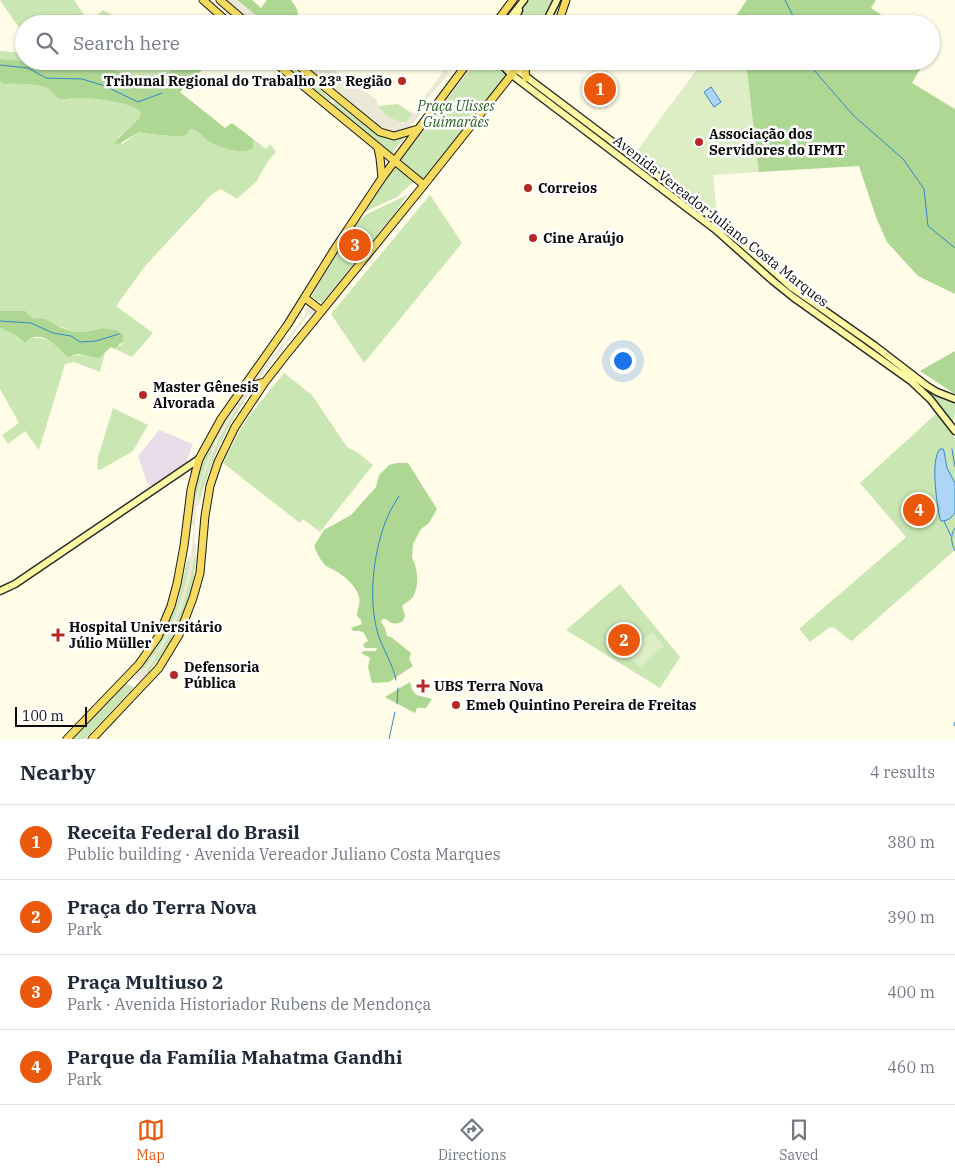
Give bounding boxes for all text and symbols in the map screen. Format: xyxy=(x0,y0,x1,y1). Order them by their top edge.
search box xyxy=(15,15,940,70)
icon: search xyxy=(33,29,61,57)
text: Search here xyxy=(73,31,180,55)
pin: 1 xyxy=(584,70,616,108)
place label: Tribunal Regional do Trabalho 23ª Região xyxy=(104,72,392,90)
marker: Tribunal Regional do Trabalho 23ª Região xyxy=(396,75,408,87)
park label: Praça Ulisses Guimarães xyxy=(416,97,496,131)
place label: Associação dos Servidores do IFMT xyxy=(709,125,845,159)
street label: Avenida Vereador Juliano Costa Marques xyxy=(610,131,832,311)
marker: Associação dos Servidores do IFMT xyxy=(693,136,705,148)
place label: Correios xyxy=(538,179,597,197)
marker: Correios xyxy=(522,182,534,194)
pin: 3 xyxy=(339,226,371,264)
place label: Cine Araújo xyxy=(543,229,624,247)
marker: Cine Araújo xyxy=(527,232,539,244)
your location xyxy=(610,348,636,374)
place label: Master Gênesis Alvorada xyxy=(153,378,259,412)
marker: Master Gênesis Alvorada xyxy=(137,389,149,401)
pin: 4 xyxy=(903,491,935,529)
place label: Hospital Universitário Júlio Müller xyxy=(69,618,222,652)
pin: 2 xyxy=(608,621,640,659)
marker: Hospital Universitário Júlio Müller xyxy=(51,628,65,642)
place label: Defensoria Pública xyxy=(184,658,260,692)
marker: Defensoria Pública xyxy=(168,669,180,681)
place label: UBS Terra Nova xyxy=(434,677,543,695)
marker: UBS Terra Nova xyxy=(416,679,430,693)
place label: Emeb Quintino Pereira de Freitas xyxy=(466,696,696,714)
marker: Emeb Quintino Pereira de Freitas xyxy=(450,699,462,711)
scale bar xyxy=(15,704,88,727)
text: 100 m xyxy=(22,707,64,725)
text: Nearby xyxy=(20,758,96,786)
text: 4 results xyxy=(870,762,935,782)
text: Receita Federal do Brasil xyxy=(67,820,300,844)
text: 1 xyxy=(31,832,41,852)
text: 380 m xyxy=(887,832,935,852)
text: Public building · Avenida Vereador Juliano Costa Marques xyxy=(67,844,501,864)
text: Praça do Terra Nova xyxy=(67,895,257,919)
text: 2 xyxy=(31,907,41,927)
text: 390 m xyxy=(887,907,935,927)
text: Park xyxy=(67,919,102,939)
text: Praça Multiuso 2 xyxy=(67,970,223,994)
text: 3 xyxy=(31,982,41,1002)
text: 400 m xyxy=(887,982,935,1002)
text: Park · Avenida Historiador Rubens de Mendonça xyxy=(67,994,431,1014)
text: Parque da Família Mahatma Gandhi xyxy=(67,1045,402,1069)
text: 4 xyxy=(31,1057,41,1077)
text: 460 m xyxy=(887,1057,935,1077)
text: Park xyxy=(67,1069,102,1089)
tab: Map xyxy=(137,1116,165,1164)
tab: Directions xyxy=(438,1116,506,1164)
tab: Saved xyxy=(779,1116,818,1164)

